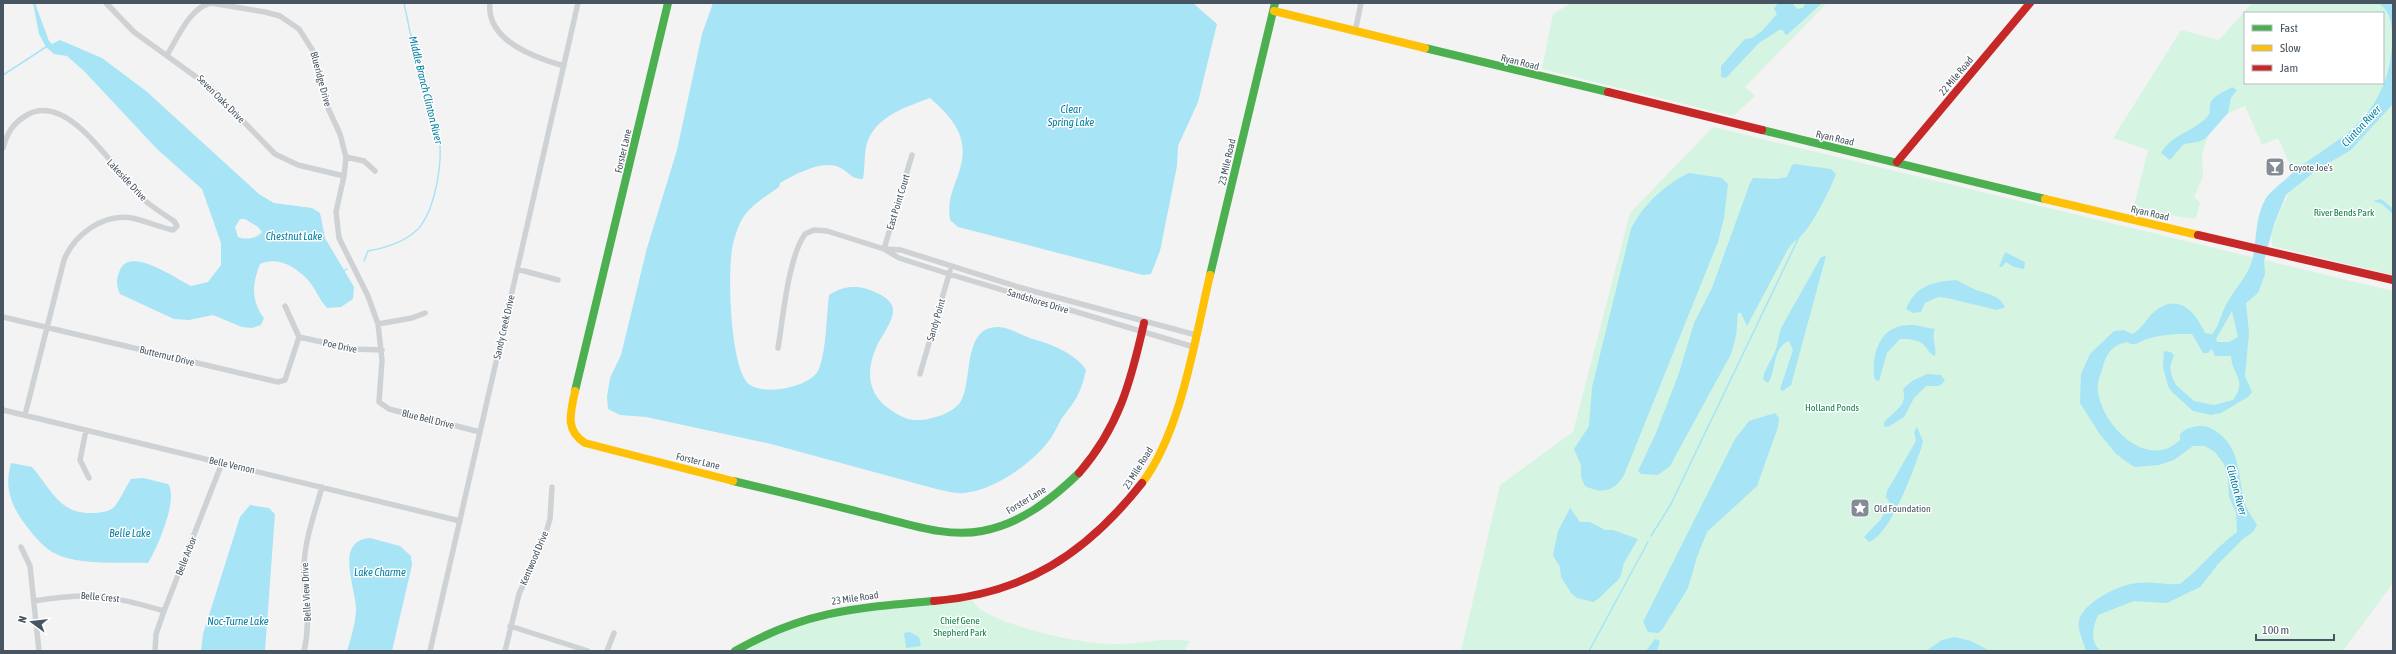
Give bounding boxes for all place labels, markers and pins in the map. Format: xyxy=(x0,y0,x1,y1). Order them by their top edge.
bar icon: Coyote Joe's xyxy=(2264,156,2286,178)
place label: Coyote Joe's xyxy=(2289,162,2333,173)
place icon: Old Foundation xyxy=(1849,497,1871,519)
place label: Old Foundation xyxy=(1874,503,1931,514)

